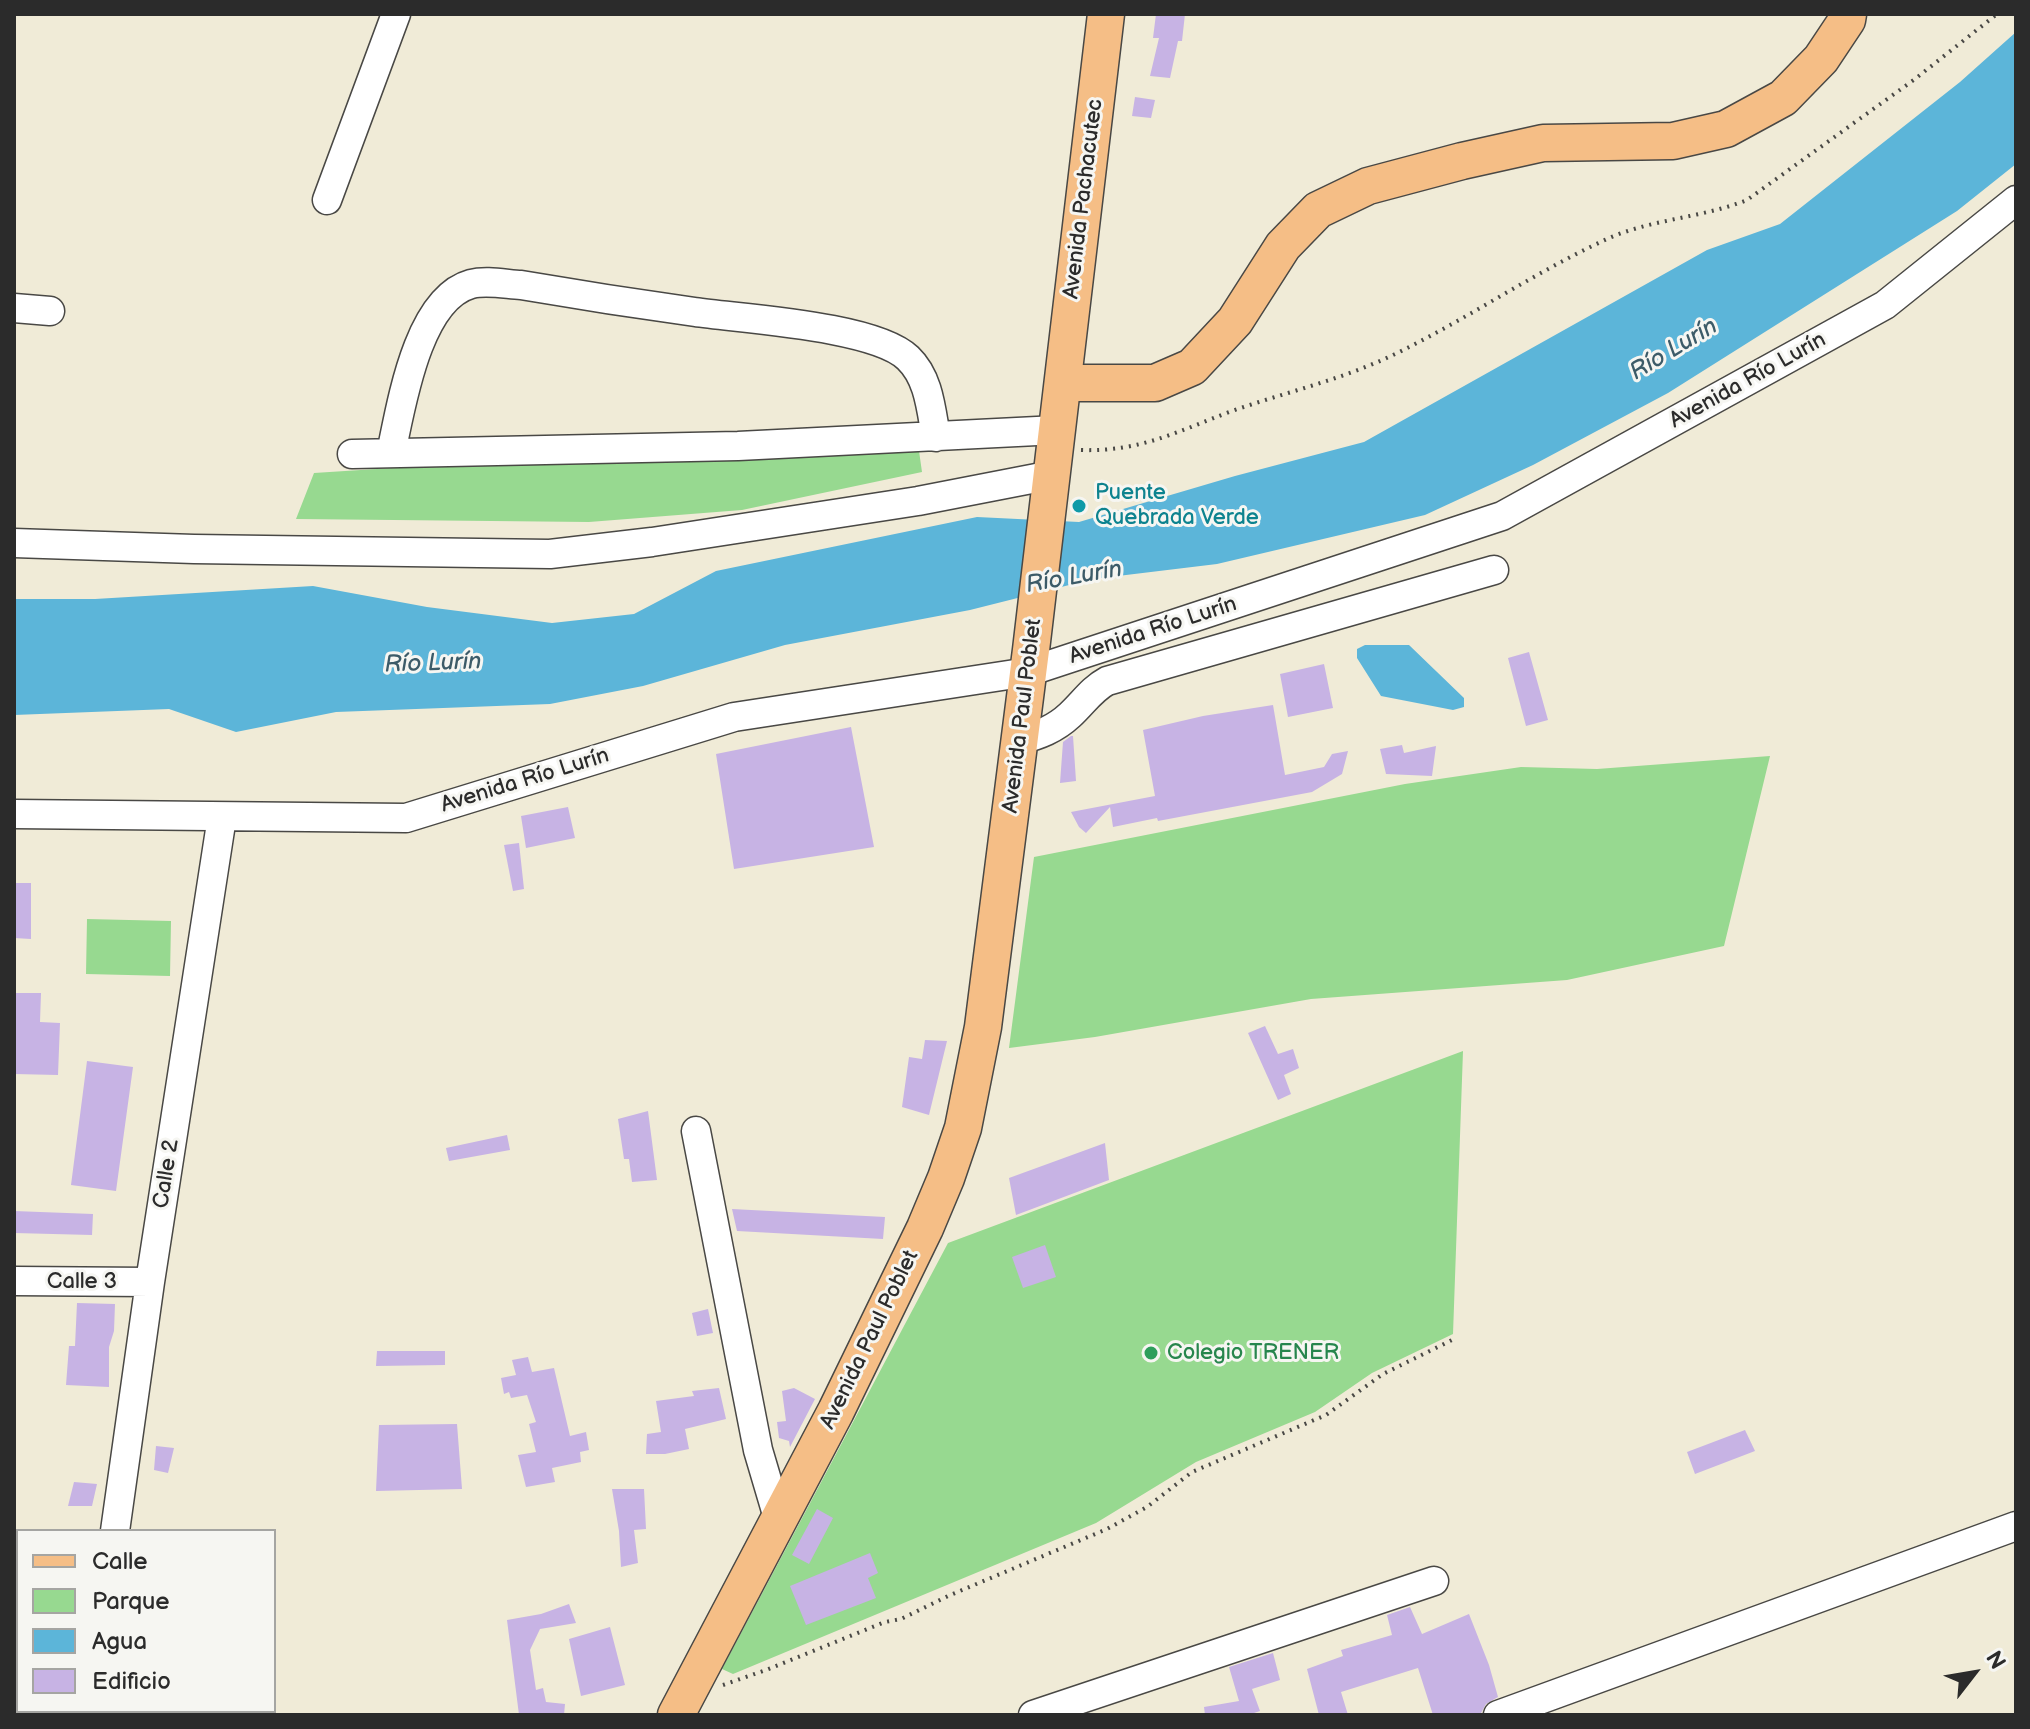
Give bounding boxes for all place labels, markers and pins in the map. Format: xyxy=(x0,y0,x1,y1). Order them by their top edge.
place label: Puente Quebrada Verde xyxy=(1095,480,1259,532)
marker: Puente Quebrada Verde xyxy=(1070,497,1088,515)
place label: Colegio TRENER xyxy=(1167,1340,1339,1366)
marker: Colegio TRENER xyxy=(1142,1344,1160,1362)

